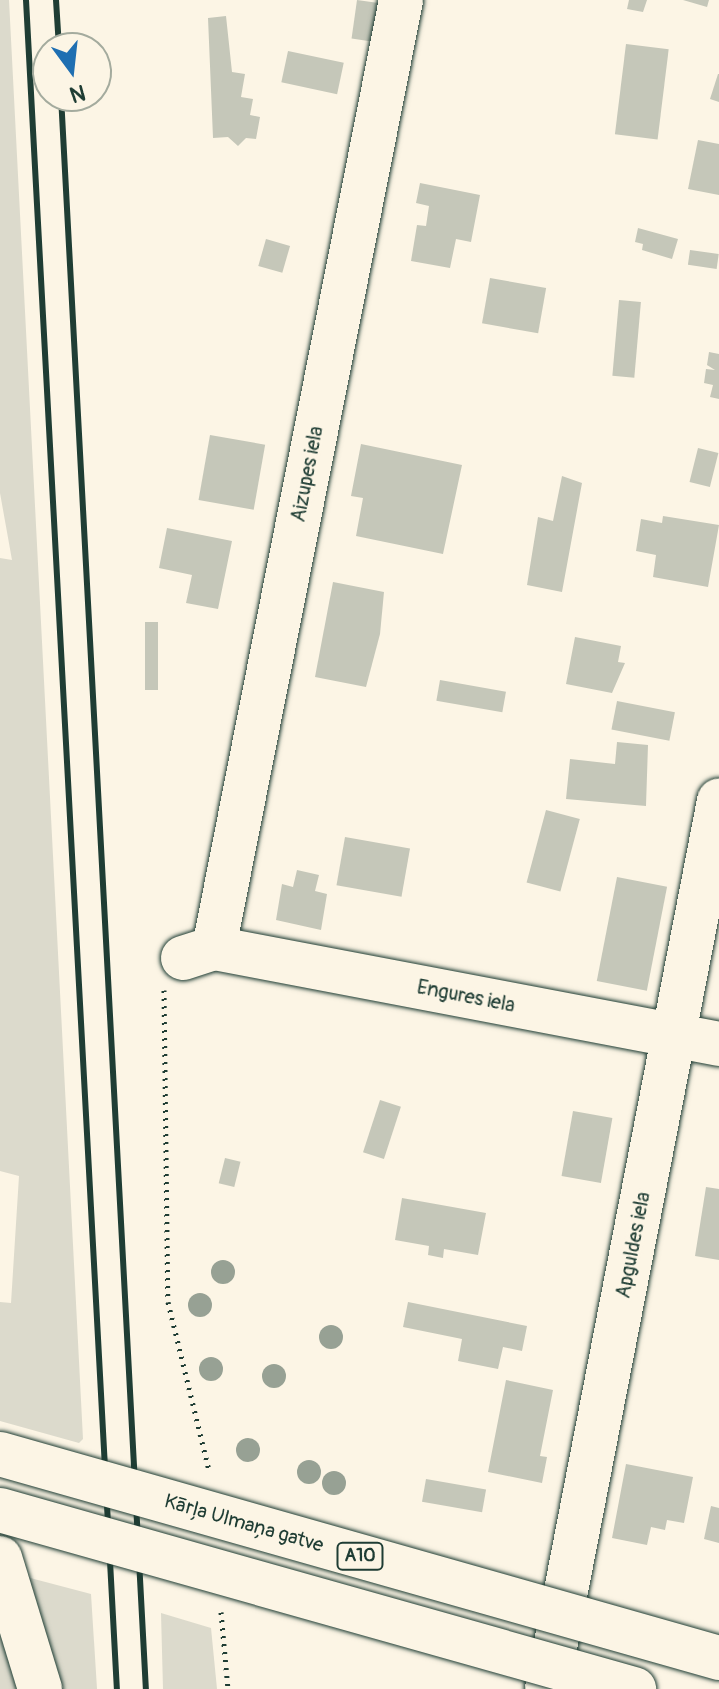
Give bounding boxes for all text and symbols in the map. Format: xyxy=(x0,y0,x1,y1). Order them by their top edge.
north arrow xyxy=(32,32,112,112)
text: N xyxy=(67,78,89,109)
street label: Aizupes iela xyxy=(286,424,328,524)
street label: Engures iela xyxy=(415,975,517,1017)
street label: Apguldes iela xyxy=(611,1190,655,1300)
street label: Kārļa Ulmaņa gatve xyxy=(162,1489,326,1557)
road number: A10 xyxy=(336,1542,384,1570)

